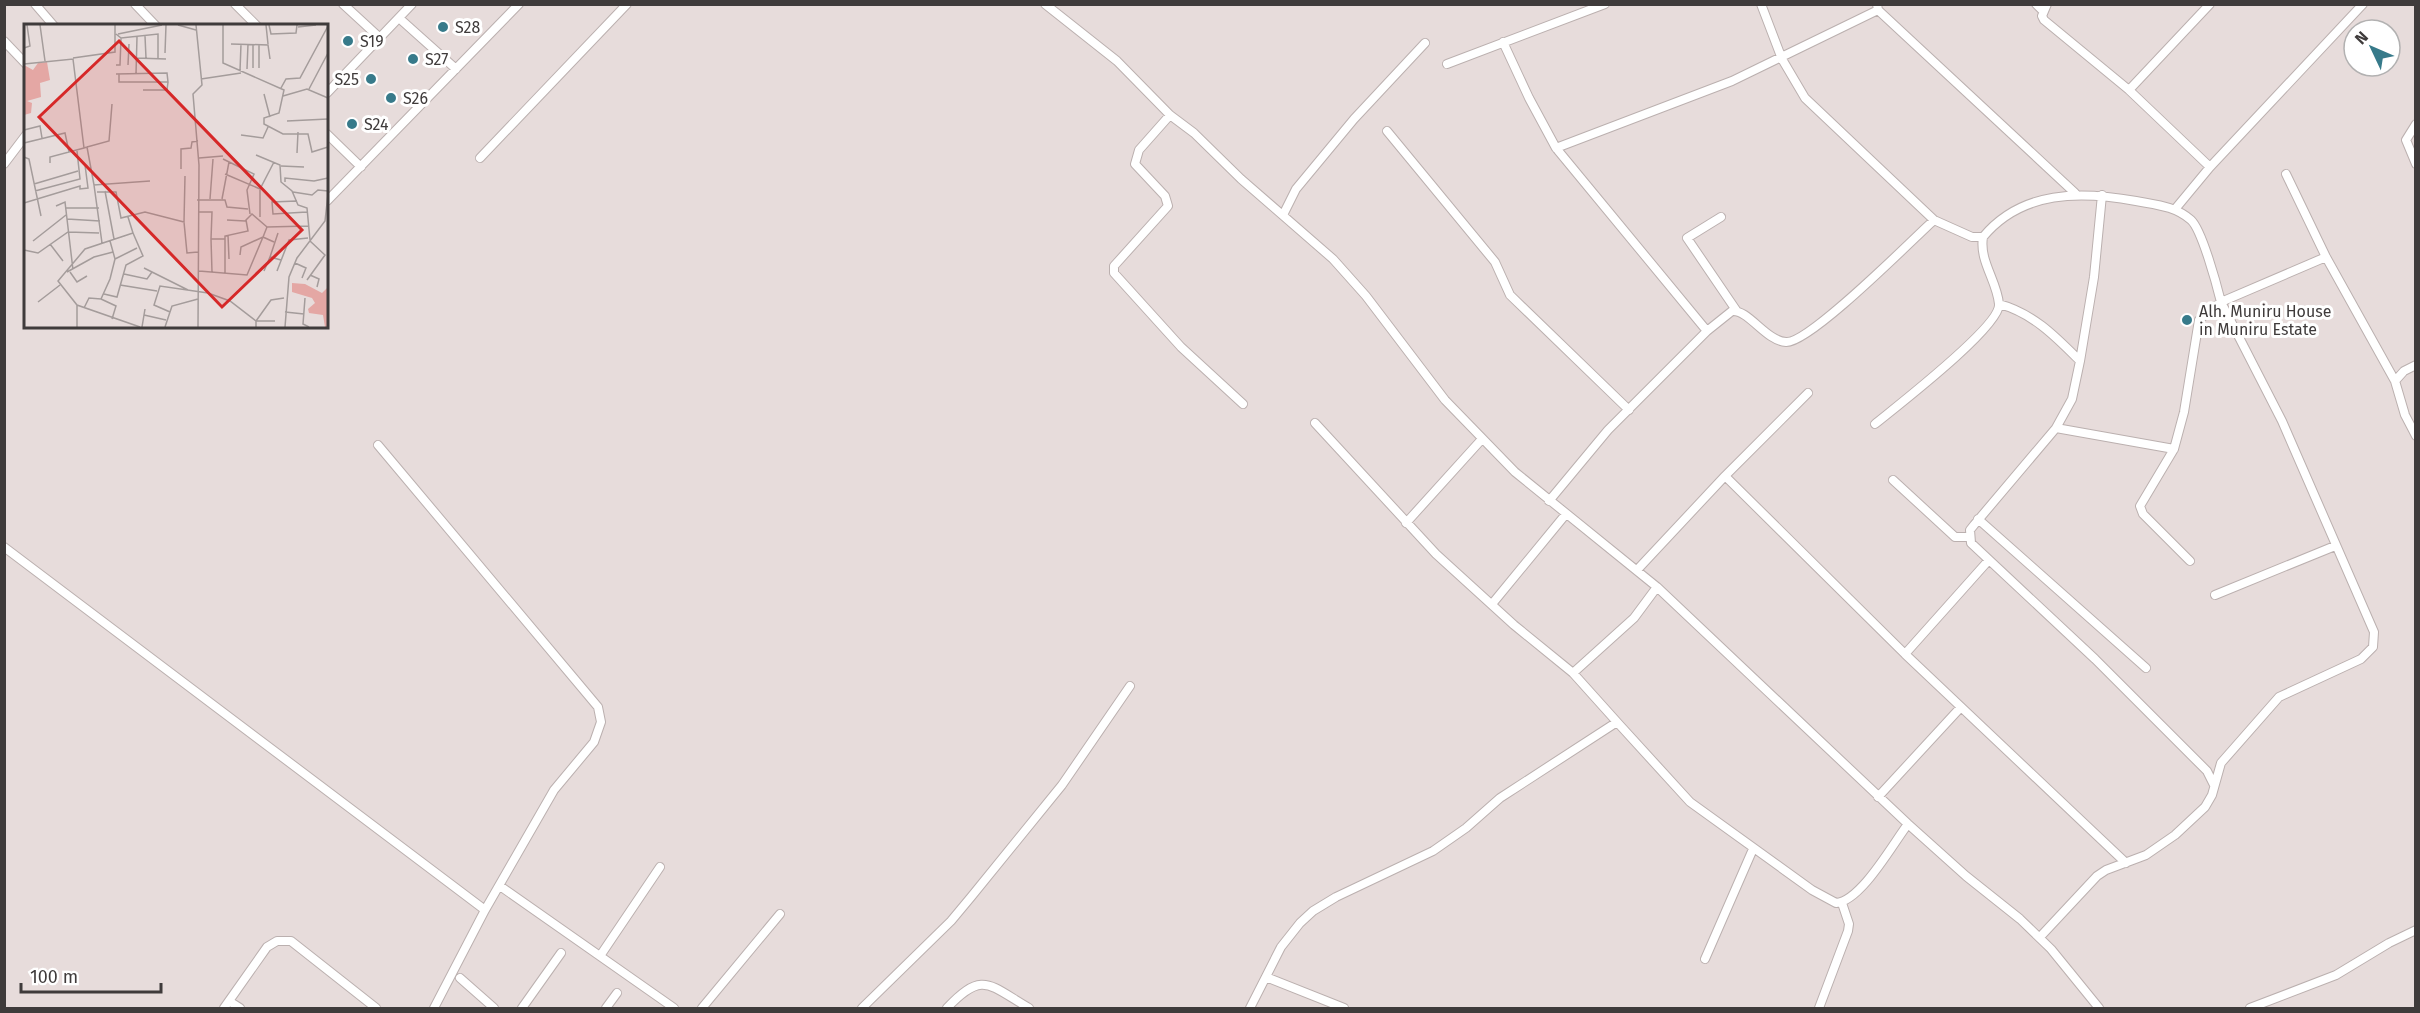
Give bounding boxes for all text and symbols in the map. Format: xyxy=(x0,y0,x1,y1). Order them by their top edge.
place label: S28 xyxy=(455,18,480,37)
north arrow xyxy=(2342,18,2402,78)
marker: S28 xyxy=(436,20,450,34)
inset map xyxy=(24,24,328,328)
text: N xyxy=(2351,28,2372,48)
place label: S19 xyxy=(360,32,384,51)
marker: S19 xyxy=(341,34,355,48)
place label: S27 xyxy=(425,50,448,69)
marker: S27 xyxy=(406,52,420,66)
place label: S25 xyxy=(335,70,359,89)
marker: S25 xyxy=(364,72,378,86)
place label: S26 xyxy=(403,89,428,108)
marker: S26 xyxy=(384,91,398,105)
place label: S24 xyxy=(364,115,389,134)
marker: S24 xyxy=(345,117,359,131)
place label: Alh. Muniru House in Muniru Estate xyxy=(2199,302,2331,339)
marker: Alh. Muniru House in Muniru Estate xyxy=(2180,313,2194,327)
scale bar xyxy=(21,956,160,994)
text: 100 m xyxy=(30,966,78,988)

